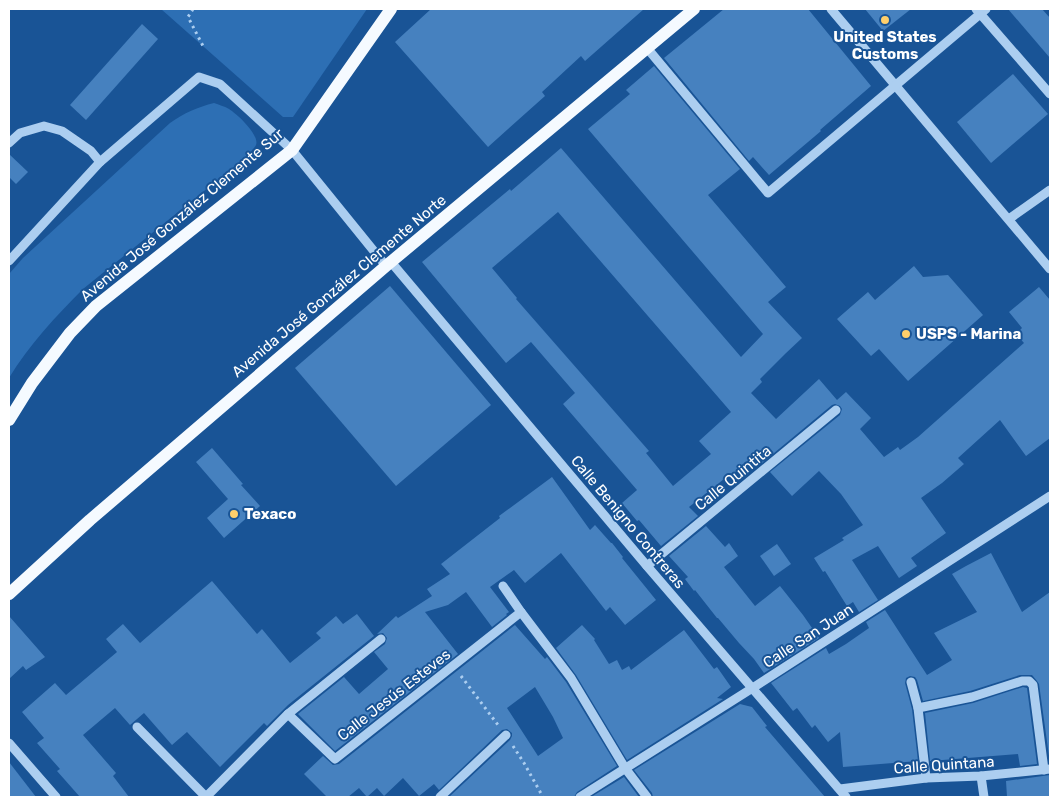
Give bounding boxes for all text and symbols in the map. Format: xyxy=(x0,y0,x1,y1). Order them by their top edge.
marker: United States Customs xyxy=(879,14,891,26)
place label: United States Customs xyxy=(833,28,937,63)
street label: Avenida José González Clemente Sur xyxy=(77,125,287,305)
street label: Avenida José González Clemente Norte xyxy=(228,191,450,381)
place label: USPS - Marina xyxy=(916,325,1021,343)
marker: USPS - Marina xyxy=(900,328,912,340)
street label: Calle Quintita xyxy=(691,442,775,514)
street label: Calle Benigno Contreras xyxy=(567,452,689,592)
place label: Texaco xyxy=(244,505,296,523)
marker: Texaco xyxy=(228,508,240,520)
street label: Calle San Juan xyxy=(760,600,856,672)
street label: Calle Jesús Esteves xyxy=(334,645,454,745)
street label: Calle Quintana xyxy=(893,753,995,777)

